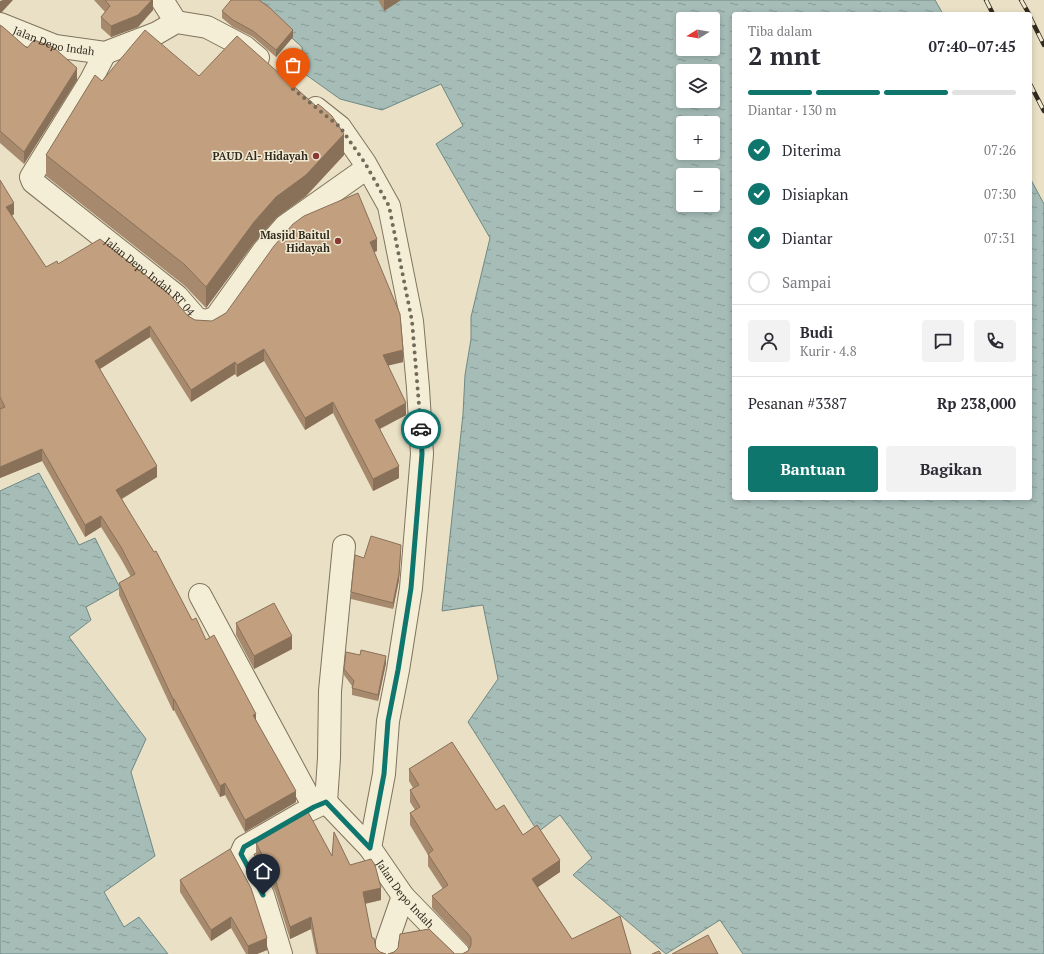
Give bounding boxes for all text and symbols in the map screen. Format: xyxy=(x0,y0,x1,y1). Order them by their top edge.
north arrow xyxy=(676,12,720,56)
map controls xyxy=(676,12,720,212)
text: Tiba dalam xyxy=(748,22,812,40)
street label: Jalan Depo Indah xyxy=(11,23,96,59)
text: 07:40–07:45 xyxy=(929,36,1016,56)
text: 2 mnt xyxy=(748,38,821,72)
pin xyxy=(276,48,310,89)
icon: bag xyxy=(282,54,304,76)
button: layers xyxy=(676,64,720,108)
text: Diantar · 130 m xyxy=(748,101,836,119)
button: + xyxy=(676,116,720,160)
icon: check xyxy=(748,139,770,161)
text: Diterima xyxy=(782,140,841,160)
text: 07:26 xyxy=(984,141,1016,159)
place label: PAUD Al- Hidayah xyxy=(212,149,308,163)
marker: PAUD Al- Hidayah xyxy=(311,151,321,161)
button: − xyxy=(676,168,720,212)
icon: check xyxy=(748,183,770,205)
text: Disiapkan xyxy=(782,184,848,204)
text: 07:30 xyxy=(984,185,1016,203)
icon: check xyxy=(748,227,770,249)
place label: Masjid Baitul Hidayah xyxy=(260,228,330,255)
text: Diantar xyxy=(782,228,833,248)
text: 07:31 xyxy=(984,229,1016,247)
street label: Jalan Depo Indah RT 04 xyxy=(101,234,198,319)
marker: Masjid Baitul Hidayah xyxy=(333,236,343,246)
text: Sampai xyxy=(782,272,831,292)
button: person xyxy=(748,320,790,362)
button: chat xyxy=(922,320,964,362)
button: phone xyxy=(974,320,1016,362)
text: Budi xyxy=(800,322,833,342)
text: Kurir · 4.8 xyxy=(800,342,857,360)
text: Pesanan #3387 xyxy=(748,393,847,413)
text: Rp 238,000 xyxy=(937,393,1016,413)
courier xyxy=(401,409,441,449)
icon: car xyxy=(410,418,432,440)
button: Bantuan xyxy=(748,446,878,492)
button: Bagikan xyxy=(886,446,1016,492)
pin xyxy=(246,854,280,895)
street label: Jalan Depo Indah xyxy=(373,857,437,931)
icon: home xyxy=(252,860,274,882)

